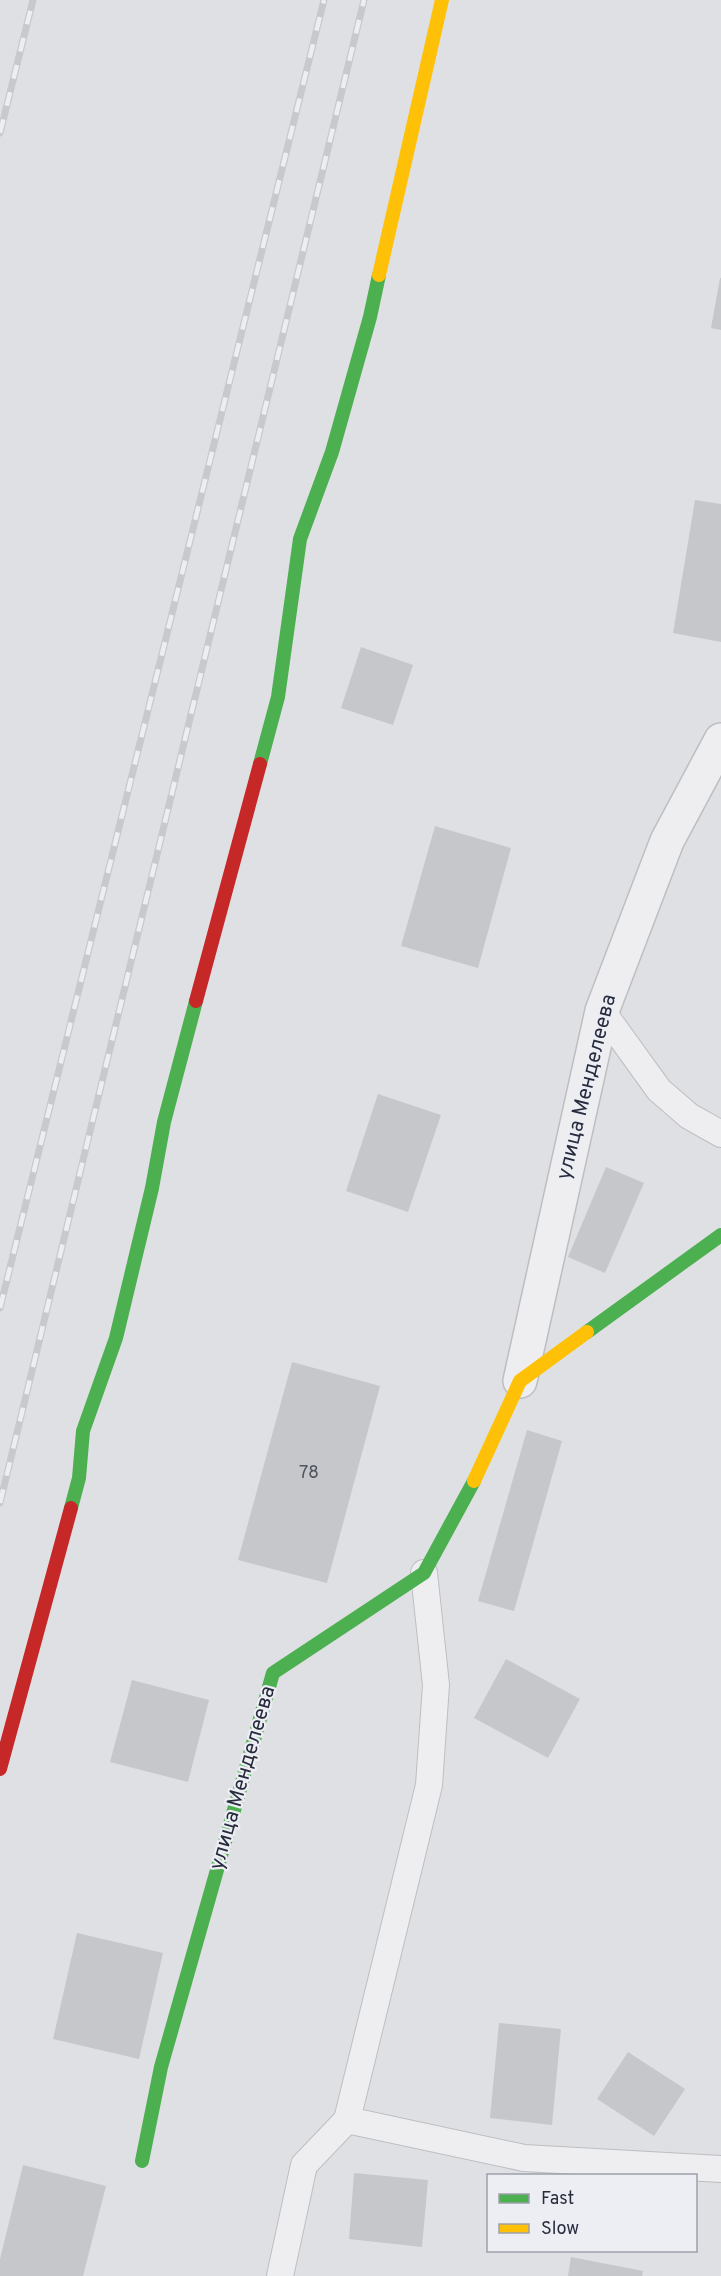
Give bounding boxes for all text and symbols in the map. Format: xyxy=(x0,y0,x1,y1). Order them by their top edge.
street label: улица Менделеева xyxy=(551,991,623,1183)
house number: 78 xyxy=(299,1462,319,1485)
street label: улица Менделеева xyxy=(204,1683,282,1873)
legend xyxy=(487,2174,697,2252)
text: Fast xyxy=(541,2188,574,2211)
text: Slow xyxy=(541,2218,579,2241)

